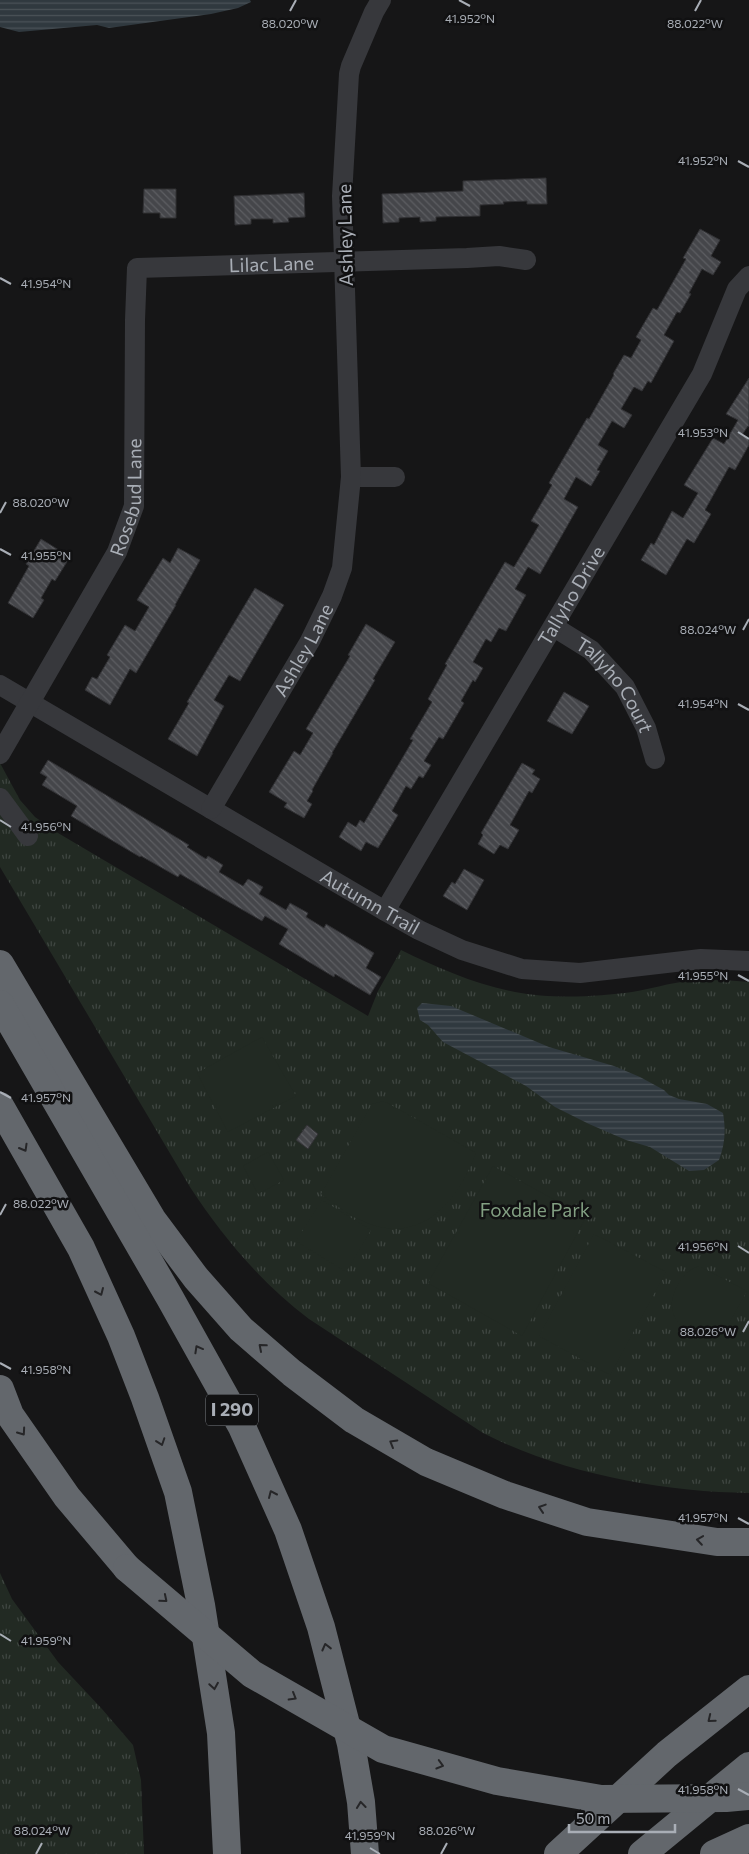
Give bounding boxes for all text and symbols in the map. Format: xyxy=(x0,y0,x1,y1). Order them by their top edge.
text: 41.952°N xyxy=(445,11,495,25)
text: 88.020°W xyxy=(261,16,319,30)
text: 88.022°W xyxy=(667,16,723,30)
text: 41.952°N xyxy=(678,153,728,167)
street label: Ashley Lane xyxy=(332,184,357,286)
street label: Lilac Lane xyxy=(228,251,314,276)
text: 41.954°N xyxy=(21,276,71,290)
text: 41.953°N xyxy=(678,425,728,439)
street label: Rosebud Lane xyxy=(105,438,145,559)
text: 88.020°W xyxy=(12,495,70,509)
street label: Tallyho Drive xyxy=(532,542,609,650)
text: 41.955°N xyxy=(21,548,71,562)
street label: Ashley Lane xyxy=(268,600,338,700)
text: 88.024°W xyxy=(680,622,736,636)
street label: Tallyho Court xyxy=(572,632,659,735)
text: 41.954°N xyxy=(678,696,728,710)
text: 41.956°N xyxy=(21,819,71,833)
street label: Autumn Trail xyxy=(317,864,424,939)
text: 41.955°N xyxy=(678,968,728,982)
text: 41.957°N xyxy=(21,1090,71,1104)
one-way arrow xyxy=(18,1143,28,1152)
text: 88.022°W xyxy=(13,1196,69,1210)
park label: Foxdale Park xyxy=(480,1198,590,1221)
text: 41.956°N xyxy=(678,1239,728,1253)
one-way arrow xyxy=(94,1287,105,1296)
text: 88.026°W xyxy=(680,1324,736,1338)
one-way arrow xyxy=(259,1344,268,1353)
one-way arrow xyxy=(195,1346,205,1355)
text: 41.958°N xyxy=(21,1362,71,1376)
road number: I 290 xyxy=(206,1394,258,1426)
one-way arrow xyxy=(16,1427,25,1436)
one-way arrow xyxy=(155,1438,165,1446)
one-way arrow xyxy=(390,1439,399,1449)
one-way arrow xyxy=(268,1490,278,1499)
one-way arrow xyxy=(538,1503,546,1513)
text: 41.957°N xyxy=(678,1510,728,1524)
one-way arrow xyxy=(696,1535,704,1546)
one-way arrow xyxy=(159,1594,168,1603)
text: 41.959°N xyxy=(21,1633,71,1647)
one-way arrow xyxy=(321,1642,332,1651)
one-way arrow xyxy=(208,1682,218,1691)
one-way arrow xyxy=(288,1691,297,1701)
one-way arrow xyxy=(708,1713,717,1721)
one-way arrow xyxy=(435,1759,444,1770)
text: 41.958°N xyxy=(678,1782,728,1796)
one-way arrow xyxy=(356,1801,367,1809)
scale bar xyxy=(569,1802,675,1834)
text: 50 m xyxy=(576,1809,610,1827)
text: 88.024°W xyxy=(14,1823,70,1837)
text: 88.026°W xyxy=(419,1823,475,1837)
text: 41.959°N xyxy=(345,1828,395,1842)

